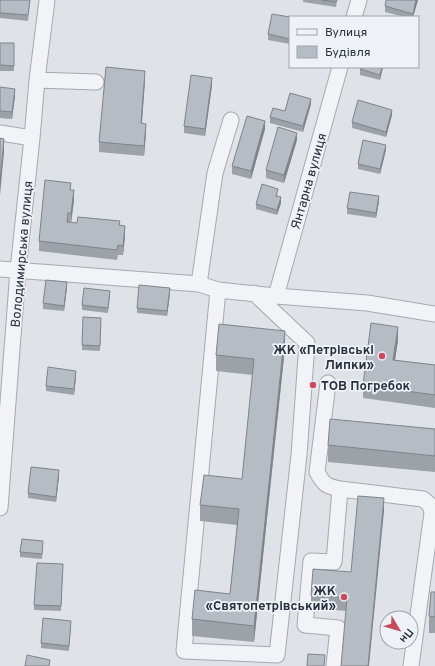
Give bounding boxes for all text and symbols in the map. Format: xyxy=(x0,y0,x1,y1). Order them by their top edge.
legend xyxy=(289,16,419,68)
text: Вулиця xyxy=(325,25,367,41)
text: Будівля xyxy=(325,45,371,61)
street label: Янтарна вулиця xyxy=(288,131,331,232)
street label: Володимирська вулиця xyxy=(9,180,37,328)
place label: ЖК «Петрівські Липки» xyxy=(273,343,374,374)
marker: ЖК «Петрівські Липки» xyxy=(377,351,387,361)
place label: ТОВ Погребок xyxy=(321,379,411,395)
marker: ТОВ Погребок xyxy=(308,380,318,390)
place label: ЖК «Святопетрівський» xyxy=(206,584,336,615)
marker: ЖК «Святопетрівський» xyxy=(339,592,349,602)
north arrow xyxy=(379,610,419,650)
text: Пн xyxy=(396,625,416,646)

